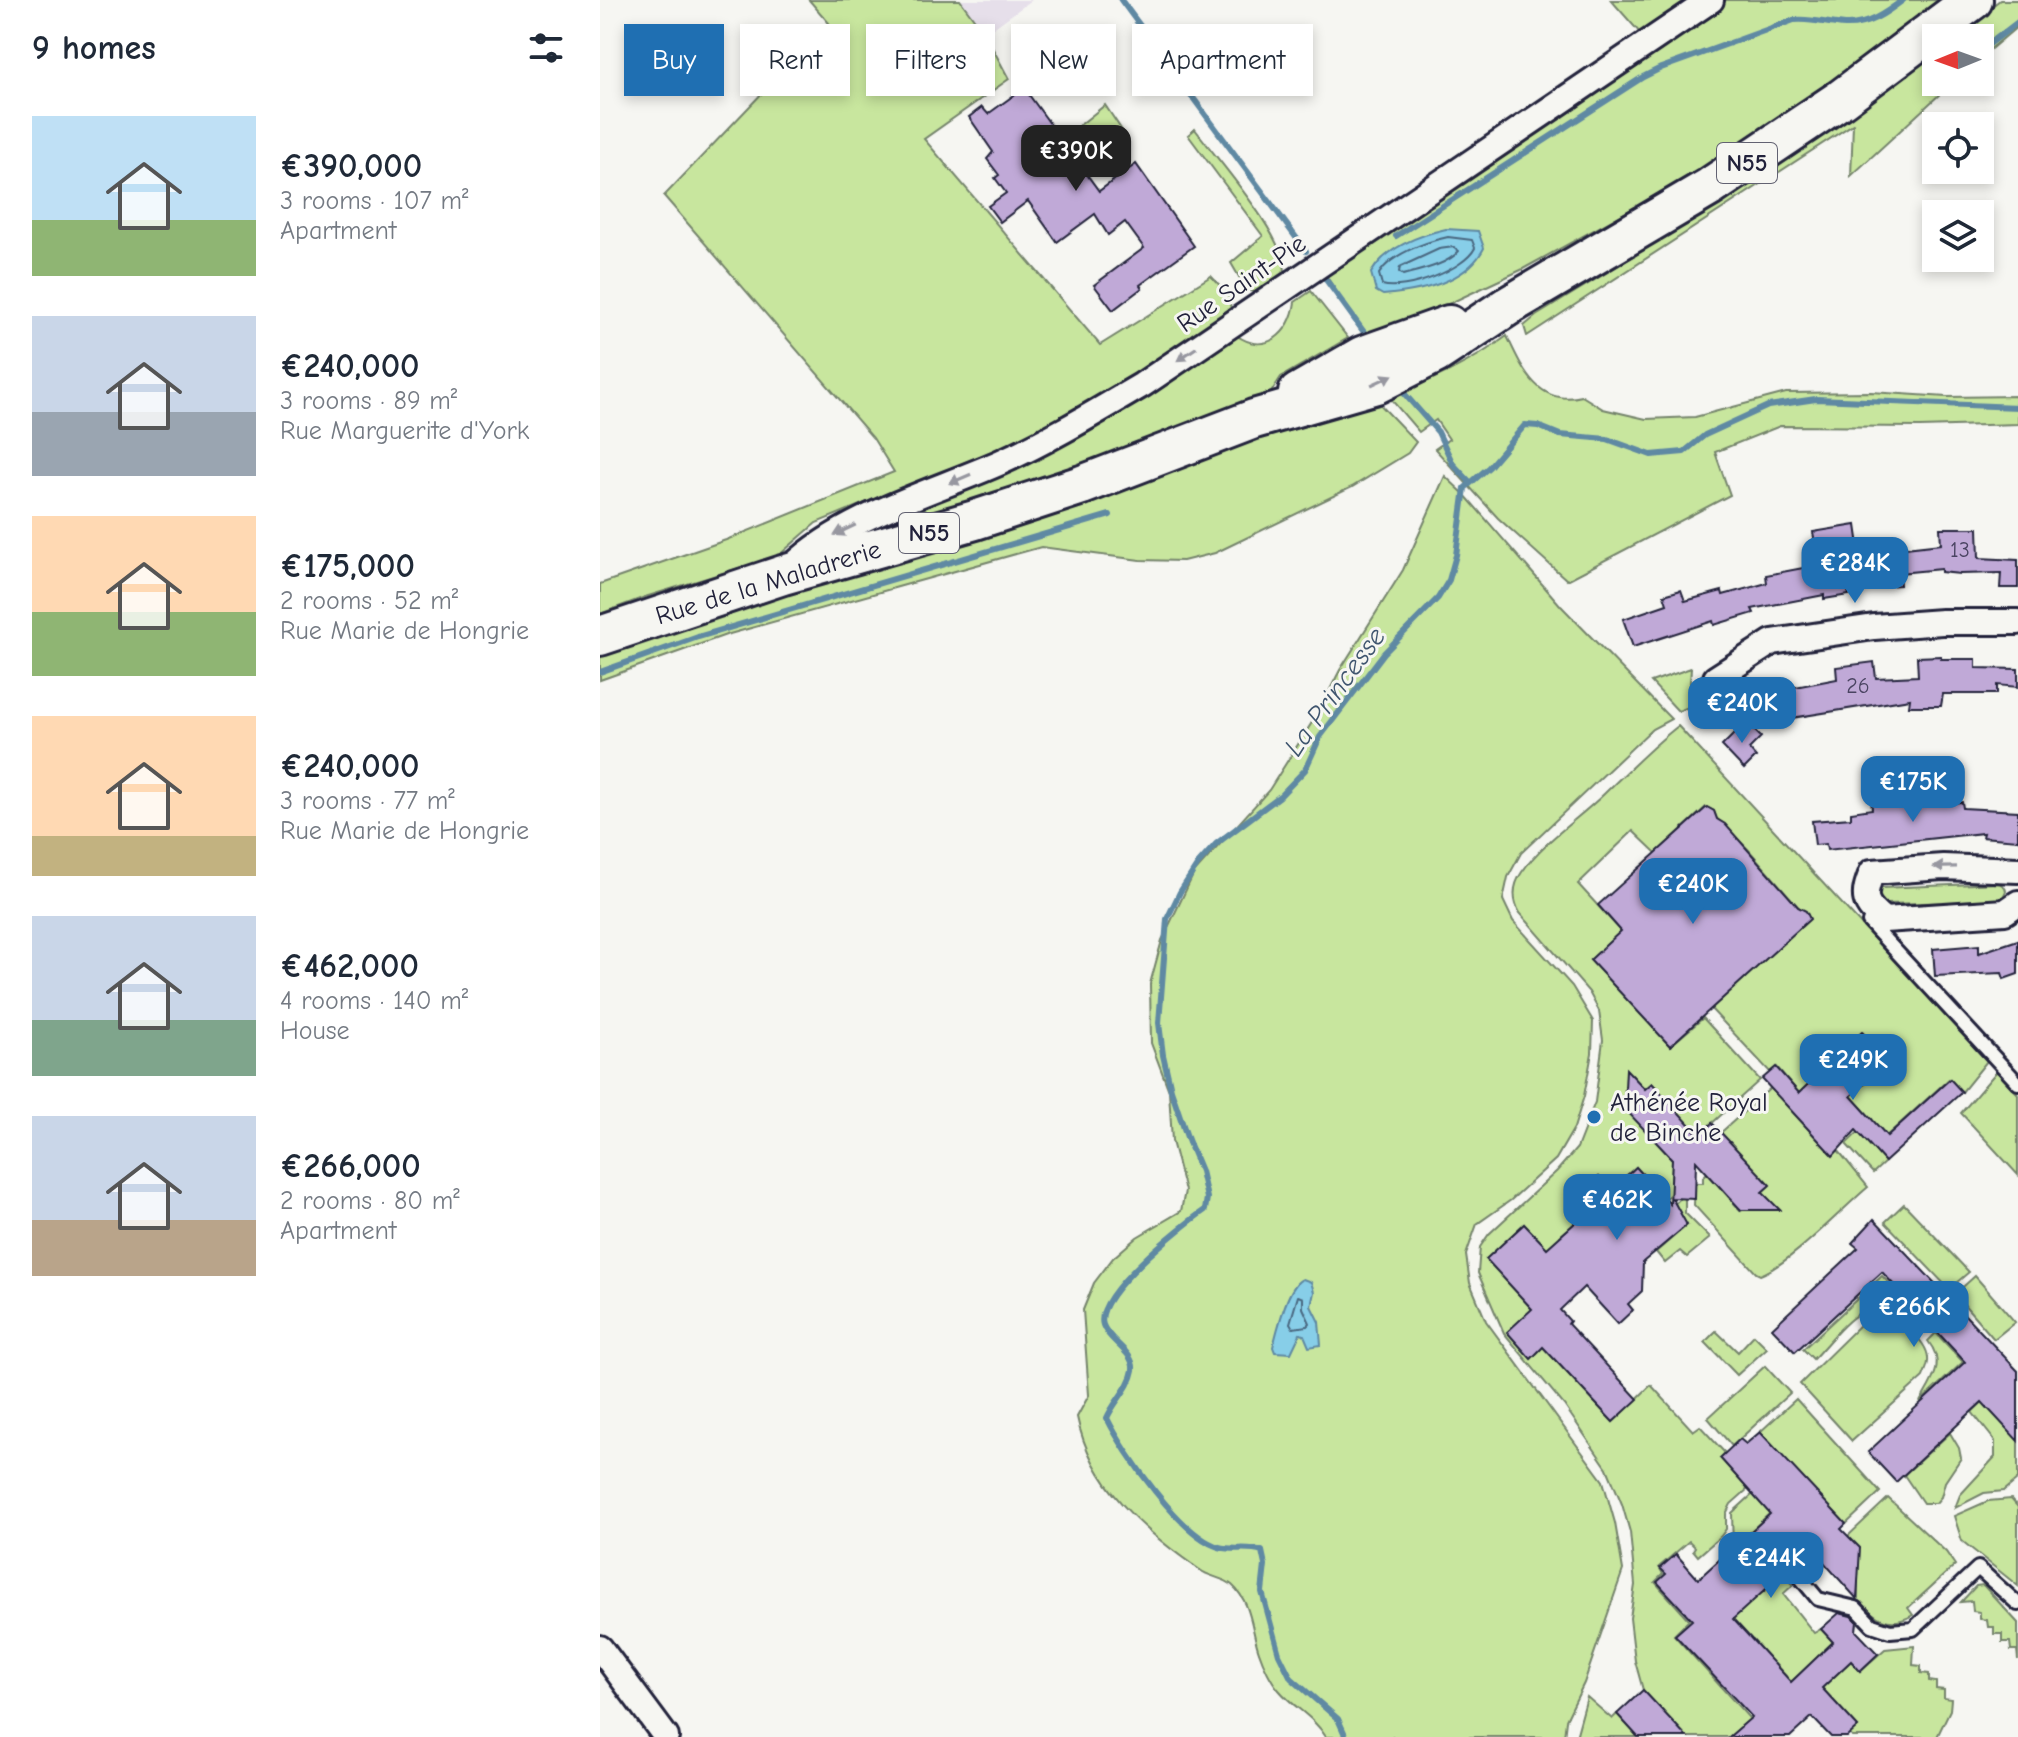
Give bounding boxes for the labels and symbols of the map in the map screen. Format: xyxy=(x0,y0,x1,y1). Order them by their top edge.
north arrow xyxy=(1922,24,1994,96)
pin: €390K xyxy=(1020,125,1132,193)
road number: N55 xyxy=(1717,143,1777,183)
street label: Rue Saint-Pie xyxy=(1172,229,1312,339)
one-way arrow xyxy=(1177,347,1198,362)
one-way arrow xyxy=(1371,373,1394,387)
one-way arrow xyxy=(948,473,972,486)
road number: N55 xyxy=(899,513,959,553)
one-way arrow xyxy=(834,523,857,536)
street label: Rue de la Maladrerie xyxy=(652,534,885,632)
pin: €284K xyxy=(1799,537,1911,605)
house number: 13 xyxy=(1950,537,1970,563)
water label: La Princesse xyxy=(1277,621,1392,762)
house number: 26 xyxy=(1846,673,1870,699)
pin: €240K xyxy=(1686,677,1798,745)
pin: €175K xyxy=(1857,756,1969,824)
pin: €240K xyxy=(1637,858,1749,926)
one-way arrow xyxy=(1932,861,1957,873)
pin: €249K xyxy=(1797,1034,1909,1102)
place label: Athénée Royal de Binche xyxy=(1610,1088,1768,1148)
marker: Athénée Royal de Binche xyxy=(1585,1108,1603,1126)
pin: €462K xyxy=(1561,1174,1673,1242)
pin: €266K xyxy=(1858,1281,1970,1349)
pin: €244K xyxy=(1715,1532,1827,1600)

